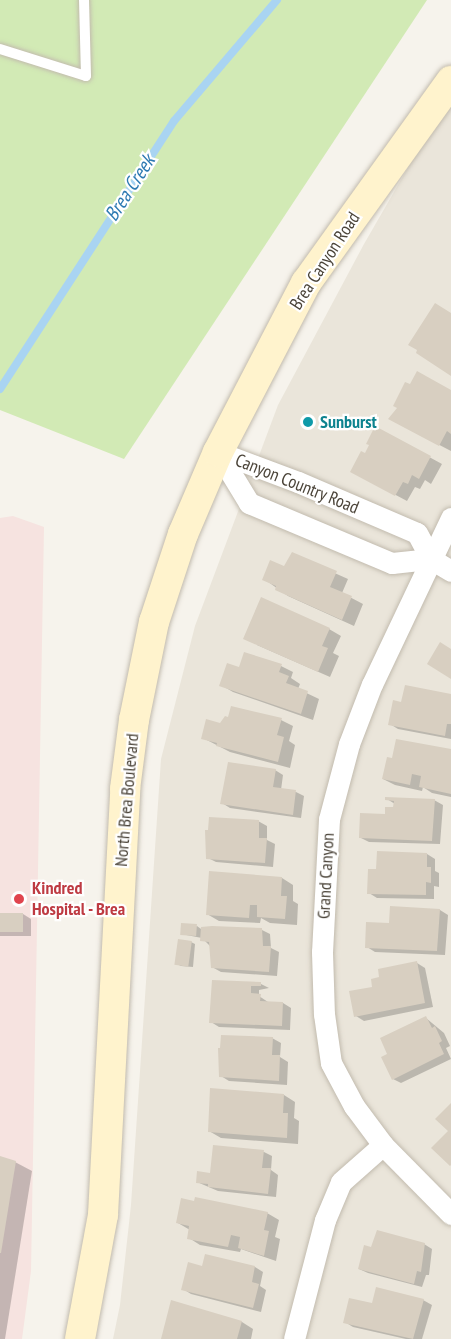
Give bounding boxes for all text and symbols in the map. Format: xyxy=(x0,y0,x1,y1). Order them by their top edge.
water label: Brea Creek xyxy=(100,150,160,226)
street label: Brea Canyon Road xyxy=(285,208,365,314)
place label: Sunburst xyxy=(320,411,377,433)
marker: Sunburst xyxy=(301,415,315,429)
street label: Canyon Country Road xyxy=(232,449,362,519)
street label: North Brea Boulevard xyxy=(110,732,144,868)
street label: Grand Canyon xyxy=(313,832,339,920)
place label: Kindred Hospital - Brea xyxy=(32,878,127,920)
marker: Kindred Hospital - Brea xyxy=(10,890,28,908)

